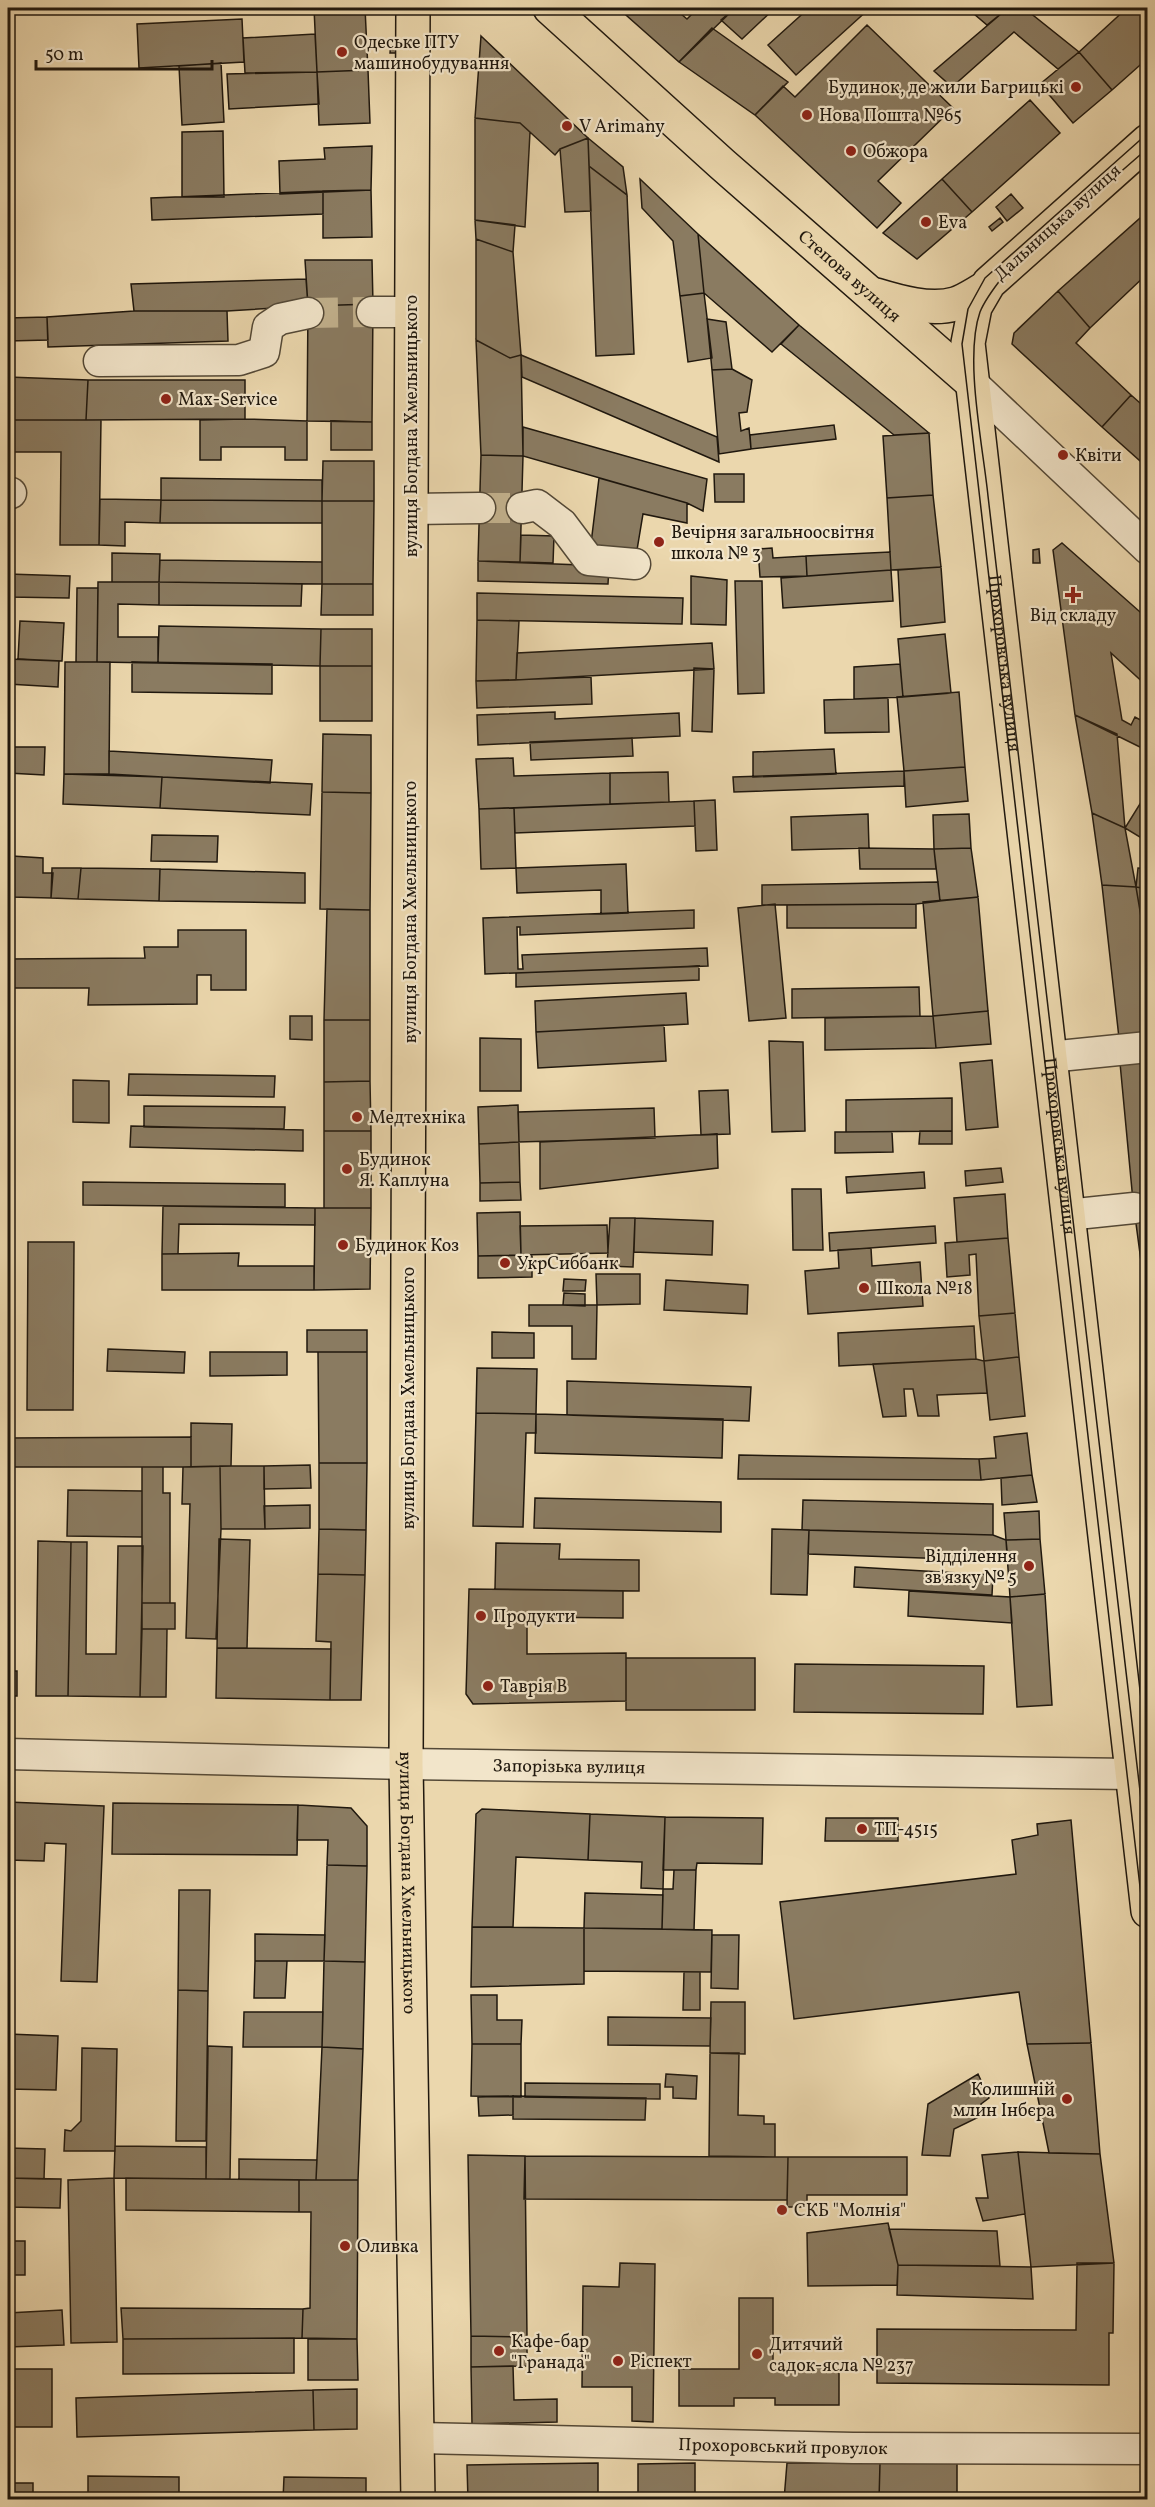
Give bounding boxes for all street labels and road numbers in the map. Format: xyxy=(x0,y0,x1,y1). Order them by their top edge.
street label: Дальницька вулиця xyxy=(989,159,1127,287)
street label: Степова вулиця xyxy=(792,225,906,329)
street label: вулиця Богдана Хмельницького xyxy=(400,295,425,557)
street label: Прохоровська вулиця xyxy=(981,573,1026,754)
street label: вулиця Богдана Хмельницького xyxy=(399,781,424,1043)
street label: Прохоровська вулиця xyxy=(1036,1056,1081,1236)
street label: вулиця Богдана Хмельницького xyxy=(397,1267,422,1529)
street label: вулиця Богдана Хмельницького xyxy=(392,1752,421,2015)
street label: Запорізька вулиця xyxy=(492,1754,645,1781)
street label: Прохоровський провулок xyxy=(678,2433,888,2462)

